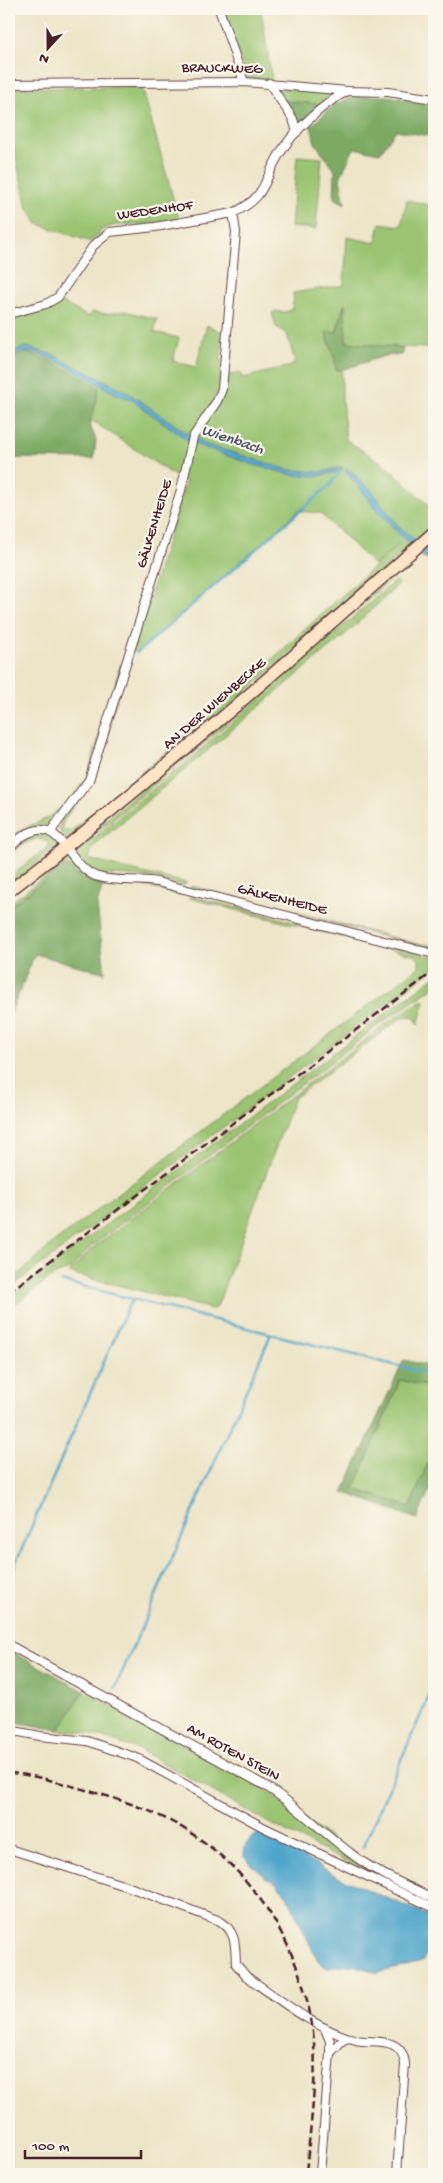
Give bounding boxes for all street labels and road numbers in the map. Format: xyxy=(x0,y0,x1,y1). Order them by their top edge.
street label: BRAUCKWEG xyxy=(180,59,263,79)
street label: WEDENHOF xyxy=(116,197,195,225)
street label: GÄLKENHEIDE xyxy=(133,477,177,571)
street label: AN DER WIENBECKE xyxy=(160,654,271,754)
street label: GÄLKENHEIDE xyxy=(235,880,329,920)
street label: AM ROTEN STEIN xyxy=(183,1720,283,1786)

